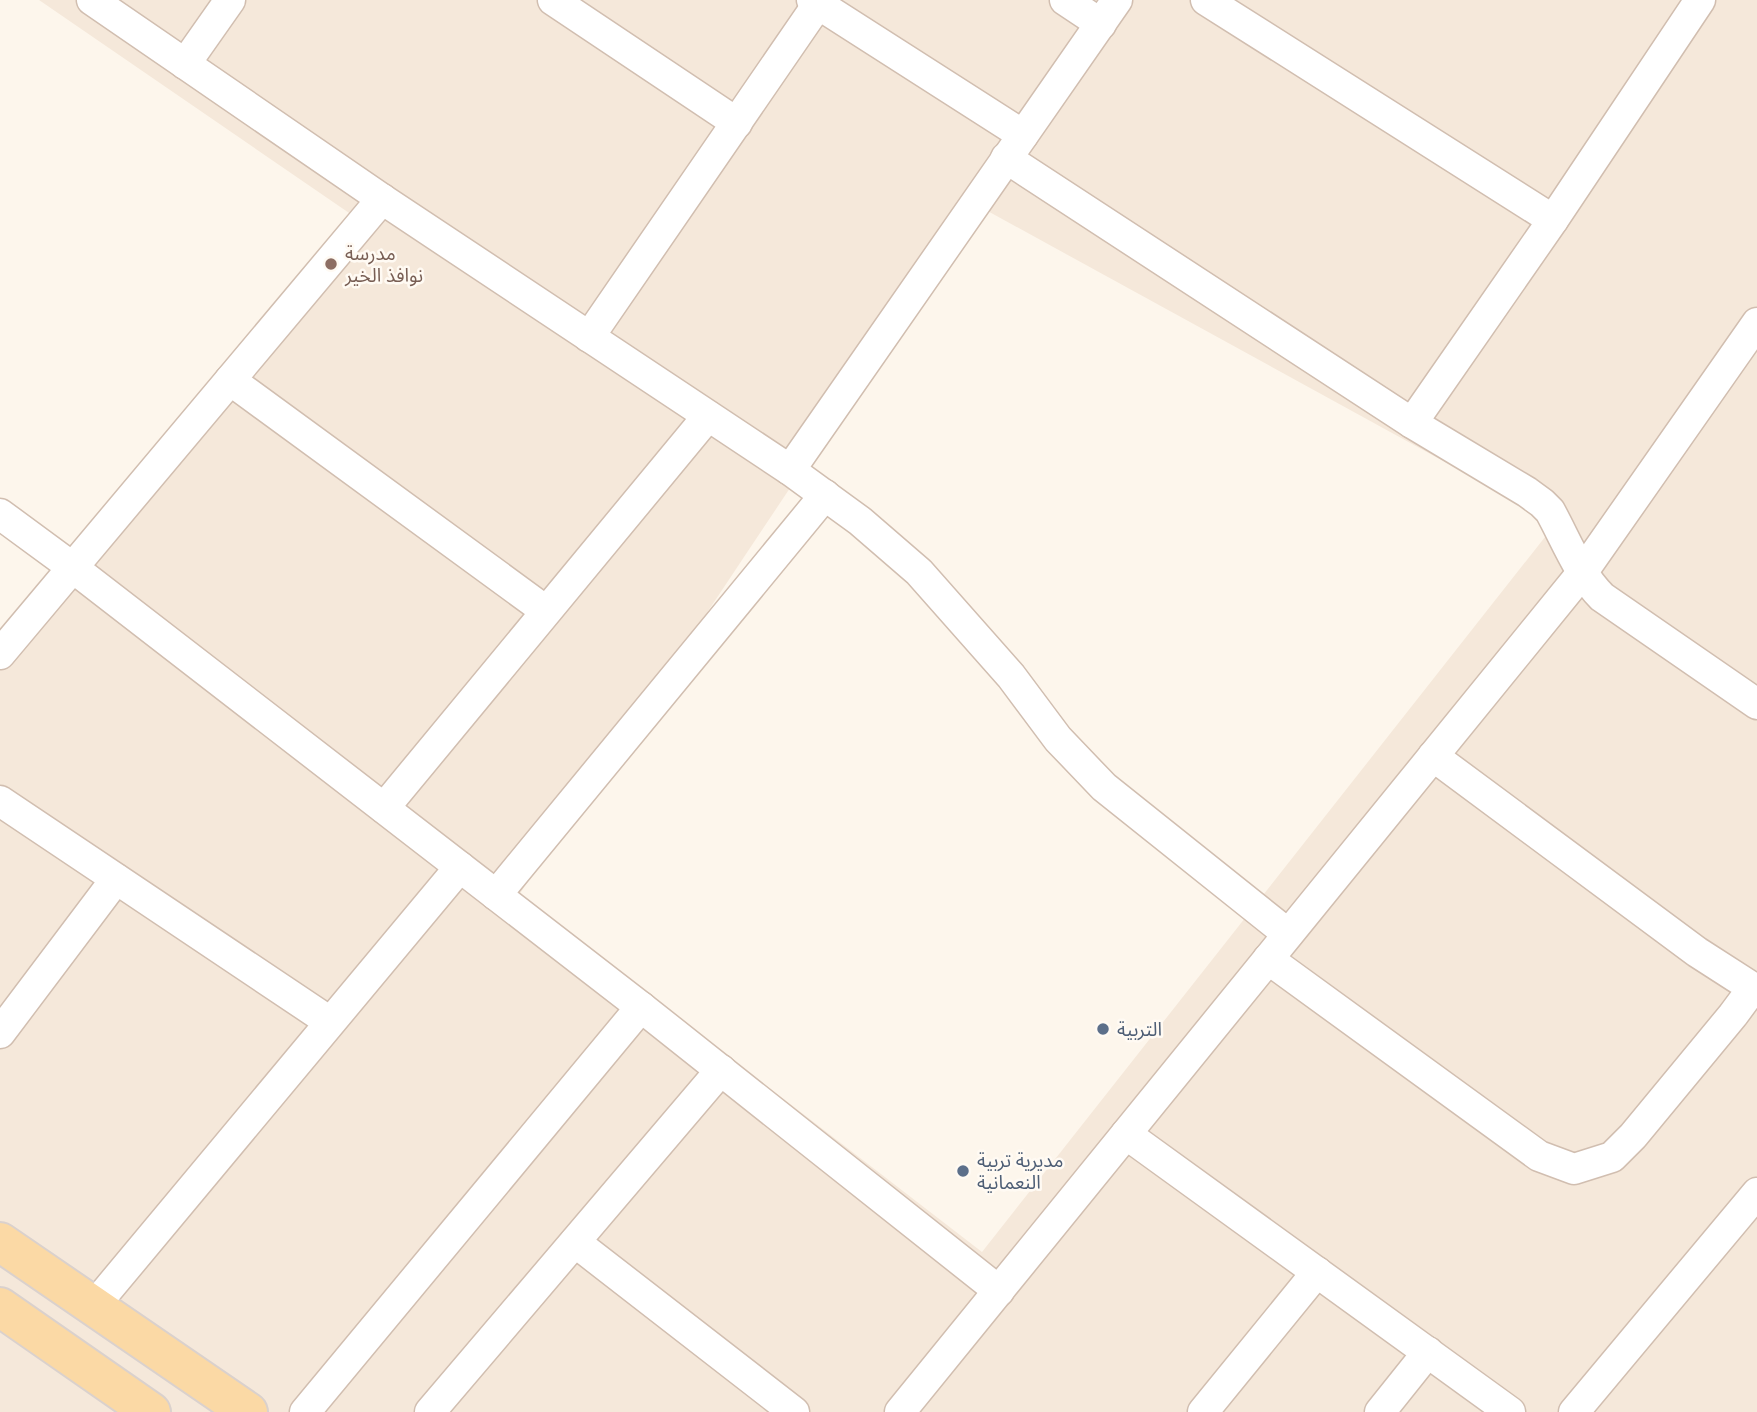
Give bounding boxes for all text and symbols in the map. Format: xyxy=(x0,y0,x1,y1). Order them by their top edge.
place label: مدرسة نوافذ الخير xyxy=(344,242,423,287)
marker: مدرسة نوافذ الخير xyxy=(323,256,339,272)
place label: التربية xyxy=(1117,1018,1162,1041)
marker: التربية xyxy=(1095,1021,1111,1037)
place label: مديرية تربية النعمانية xyxy=(977,1149,1063,1194)
marker: مديرية تربية النعمانية xyxy=(955,1163,971,1179)

